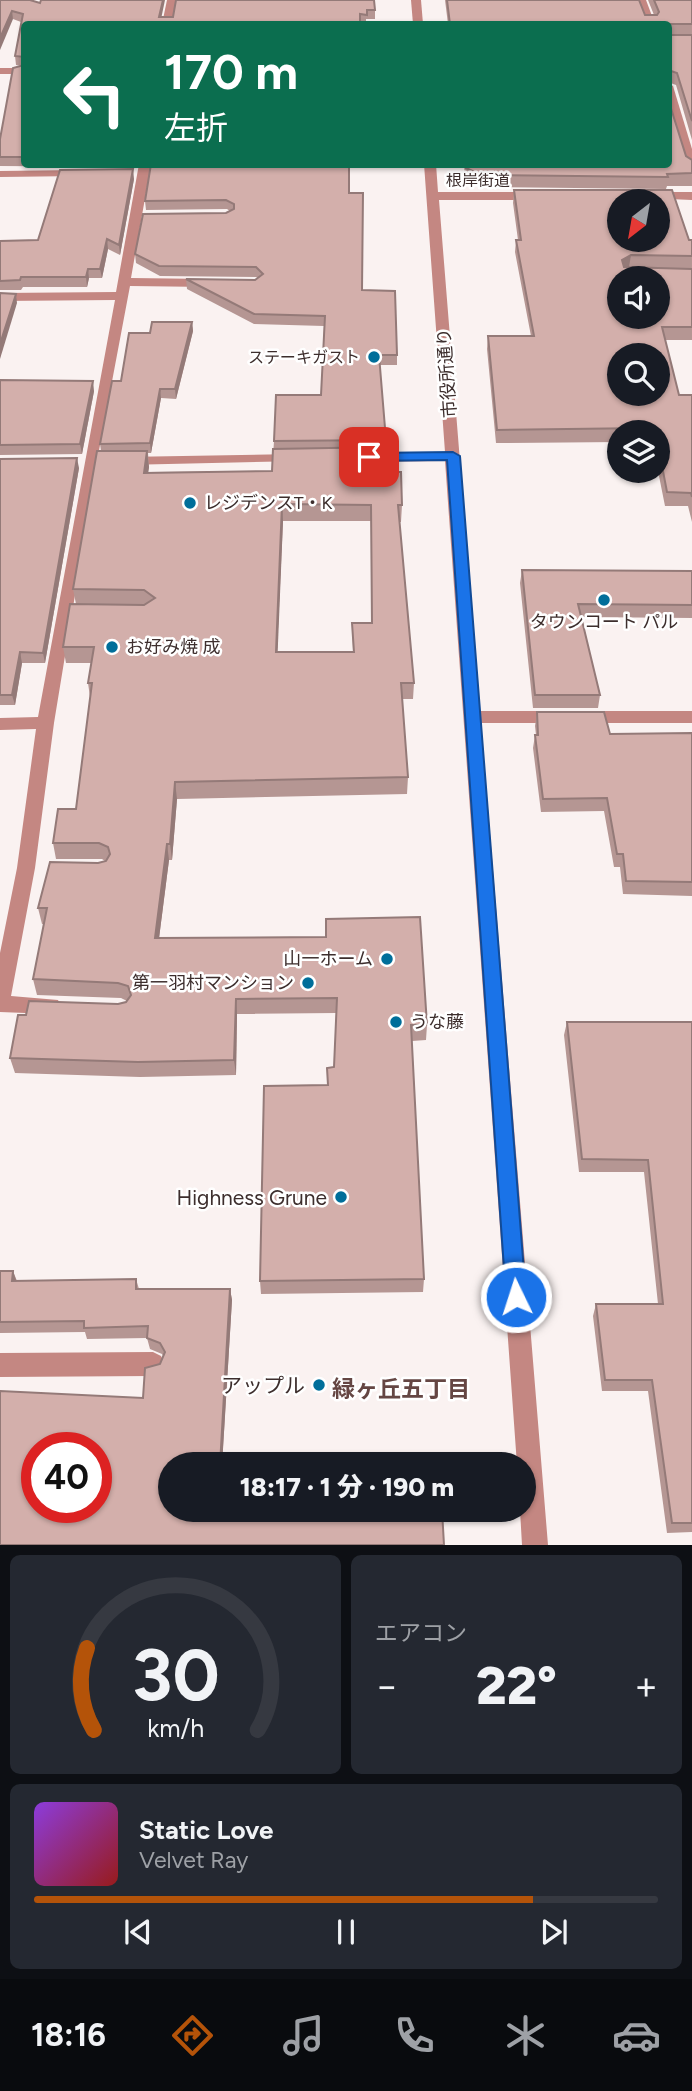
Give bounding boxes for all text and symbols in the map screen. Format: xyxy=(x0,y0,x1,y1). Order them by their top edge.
text: 170 m xyxy=(164,42,298,101)
icon: left xyxy=(49,49,140,140)
text: 左折 xyxy=(164,109,228,147)
street label: 根岸街道 xyxy=(446,171,510,190)
north arrow xyxy=(607,189,670,252)
map controls xyxy=(607,189,670,483)
button: sound xyxy=(607,266,670,329)
street label: 市役所通り xyxy=(433,327,461,419)
button: search xyxy=(607,343,670,406)
place label: ステーキガスト xyxy=(248,348,360,367)
marker: ステーキガスト xyxy=(366,349,382,365)
button: layers xyxy=(607,420,670,483)
pin xyxy=(339,427,399,487)
icon: arrive xyxy=(350,438,388,476)
place label: レジデンスT・K xyxy=(204,492,333,514)
marker: レジデンスT・K xyxy=(182,495,198,511)
marker: タウンコート パル xyxy=(596,592,612,608)
place label: タウンコート パル xyxy=(530,611,678,633)
place label: お好み焼 成 xyxy=(126,636,220,658)
marker: お好み焼 成 xyxy=(104,639,120,655)
place label: 山一ホーム xyxy=(284,948,373,970)
marker: 山一ホーム xyxy=(379,951,395,967)
place label: 第一羽村マンション xyxy=(132,972,294,994)
marker: 第一羽村マンション xyxy=(300,975,316,991)
place label: うな藤 xyxy=(410,1011,464,1033)
marker: うな藤 xyxy=(388,1014,404,1030)
place label: Highness Grune xyxy=(176,1185,327,1210)
marker: Highness Grune xyxy=(333,1189,349,1205)
position arrow xyxy=(479,1260,553,1334)
place label: アップル xyxy=(221,1373,305,1398)
district label: 緑ヶ丘五丁目 xyxy=(332,1375,470,1403)
marker: アップル xyxy=(311,1377,327,1393)
speed limit sign: 40 xyxy=(21,1432,112,1523)
text: 18:17 · 1 分 · 190 m xyxy=(240,1471,454,1503)
text: エアコン xyxy=(375,1619,467,1647)
text: 30 xyxy=(132,1632,219,1719)
text: 22° xyxy=(476,1655,557,1717)
text: − xyxy=(375,1663,399,1709)
text: + xyxy=(634,1663,658,1709)
text: km/h xyxy=(147,1713,204,1743)
text: Static Love xyxy=(139,1814,273,1846)
text: Velvet Ray xyxy=(139,1846,248,1874)
icon: previous xyxy=(119,1913,157,1951)
icon: pause xyxy=(327,1913,365,1951)
icon: next xyxy=(535,1913,573,1951)
icon: directions xyxy=(168,2011,217,2060)
icon: music xyxy=(279,2011,328,2060)
icon: phone xyxy=(390,2011,439,2060)
icon: climate xyxy=(501,2011,550,2060)
icon: car xyxy=(612,2011,661,2060)
text: 18:16 xyxy=(31,2016,106,2054)

